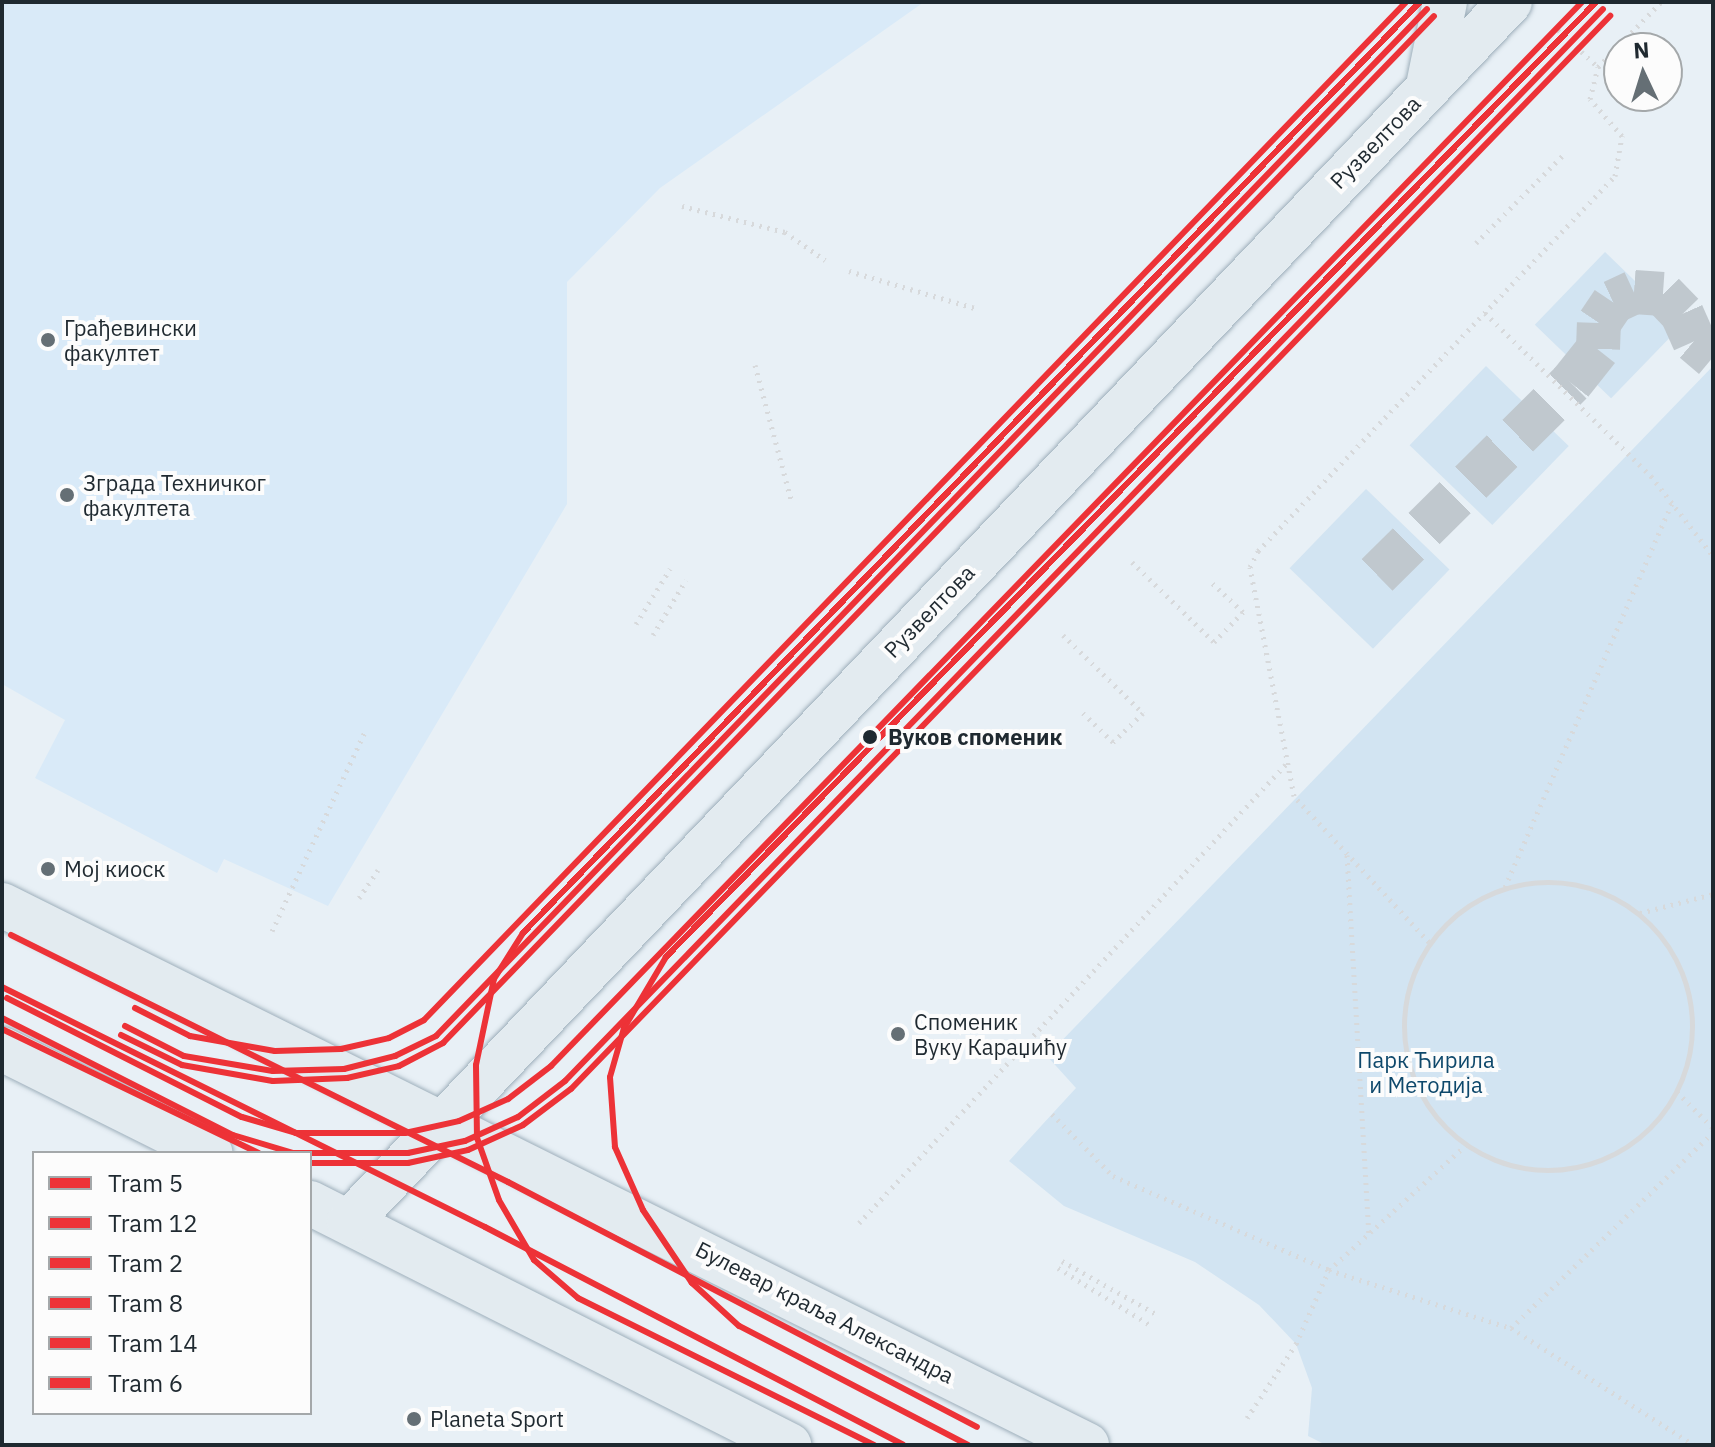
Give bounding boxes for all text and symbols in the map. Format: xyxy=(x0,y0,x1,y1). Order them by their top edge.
north arrow xyxy=(1603,32,1683,112)
text: N xyxy=(1632,35,1650,65)
street label: Рузвелтова xyxy=(1324,90,1426,194)
place label: Грађевински факултет xyxy=(64,314,197,366)
marker: Грађевински факултет xyxy=(39,331,57,349)
place label: Зграда Техничког факултета xyxy=(83,469,266,520)
marker: Зграда Техничког факултета xyxy=(58,486,76,504)
street label: Рузвелтова xyxy=(878,559,980,663)
place label: Вуков споменик xyxy=(888,724,1062,750)
marker: Вуков споменик xyxy=(859,726,881,748)
place label: Мој киоск xyxy=(64,856,165,882)
marker: Мој киоск xyxy=(39,860,57,878)
place label: Споменик Вуку Караџићу xyxy=(914,1008,1067,1060)
marker: Споменик Вуку Караџићу xyxy=(889,1025,907,1043)
park label: Парк Ћирила и Методија xyxy=(1357,1046,1495,1098)
legend xyxy=(32,1151,312,1415)
text: Tram 5 xyxy=(108,1167,183,1199)
text: Tram 12 xyxy=(108,1207,198,1239)
street label: Булевар краља Александра xyxy=(691,1235,959,1389)
text: Tram 2 xyxy=(108,1247,183,1279)
text: Tram 8 xyxy=(108,1287,183,1319)
text: Tram 14 xyxy=(108,1327,198,1359)
text: Tram 6 xyxy=(108,1367,183,1399)
place label: Planeta Sport xyxy=(430,1406,564,1432)
marker: Planeta Sport xyxy=(405,1410,423,1428)

